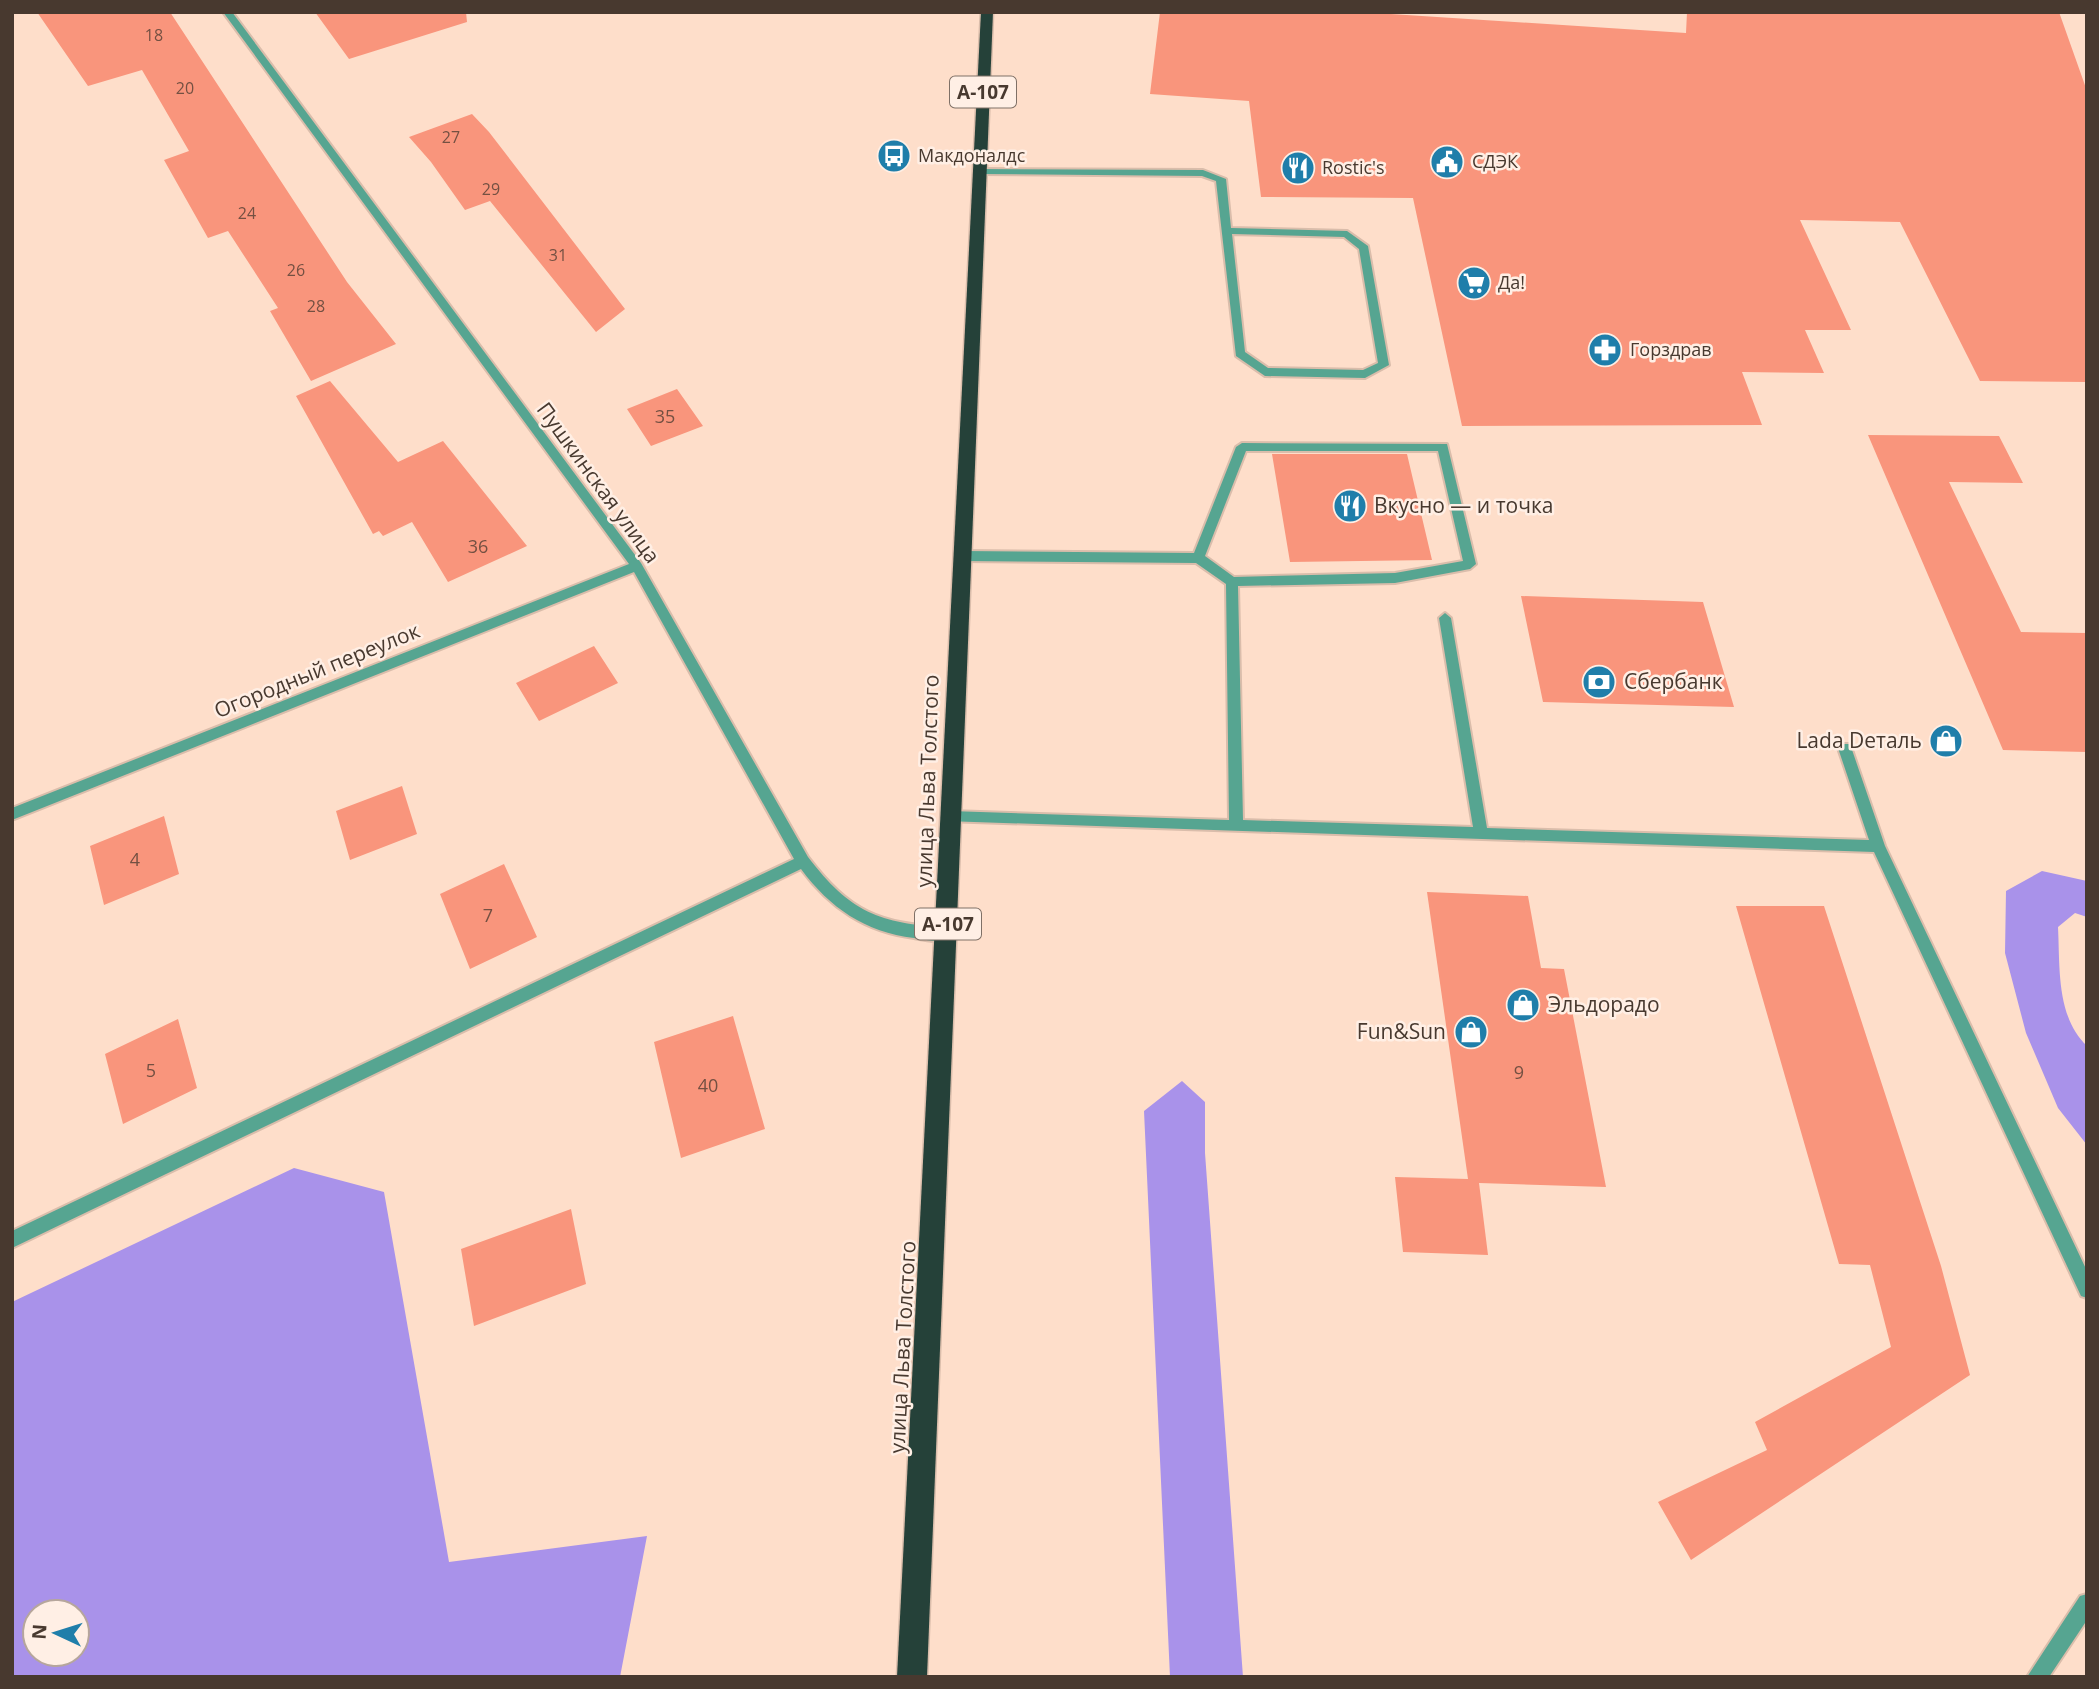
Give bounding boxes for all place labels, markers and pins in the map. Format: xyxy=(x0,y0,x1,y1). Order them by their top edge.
bus stop icon: Макдоналдс xyxy=(875,137,913,175)
place label: Макдоналдс xyxy=(918,143,1026,167)
public building icon: СДЭК xyxy=(1428,143,1466,181)
restaurant icon: Rostic's xyxy=(1279,149,1317,187)
place label: СДЭК xyxy=(1472,149,1518,173)
place label: Rostic's xyxy=(1322,155,1385,179)
supermarket icon: Да! xyxy=(1455,264,1493,302)
place label: Да! xyxy=(1498,270,1525,294)
pharmacy icon: Горздрав xyxy=(1586,331,1624,369)
place label: Горздрав xyxy=(1630,337,1712,361)
restaurant icon: Вкусно — и точка xyxy=(1331,487,1369,525)
place label: Вкусно — и точка xyxy=(1374,491,1553,519)
bank icon: Сбербанк xyxy=(1580,663,1618,701)
place label: Сбербанк xyxy=(1624,667,1723,695)
shop icon: Lada Dеталь xyxy=(1927,722,1965,760)
place label: Lada Dеталь xyxy=(1796,726,1922,754)
shop icon: Эльдорадо xyxy=(1504,986,1542,1024)
place label: Эльдорадо xyxy=(1548,990,1660,1018)
shop icon: Fun&Sun xyxy=(1452,1013,1490,1051)
place label: Fun&Sun xyxy=(1357,1017,1446,1045)

